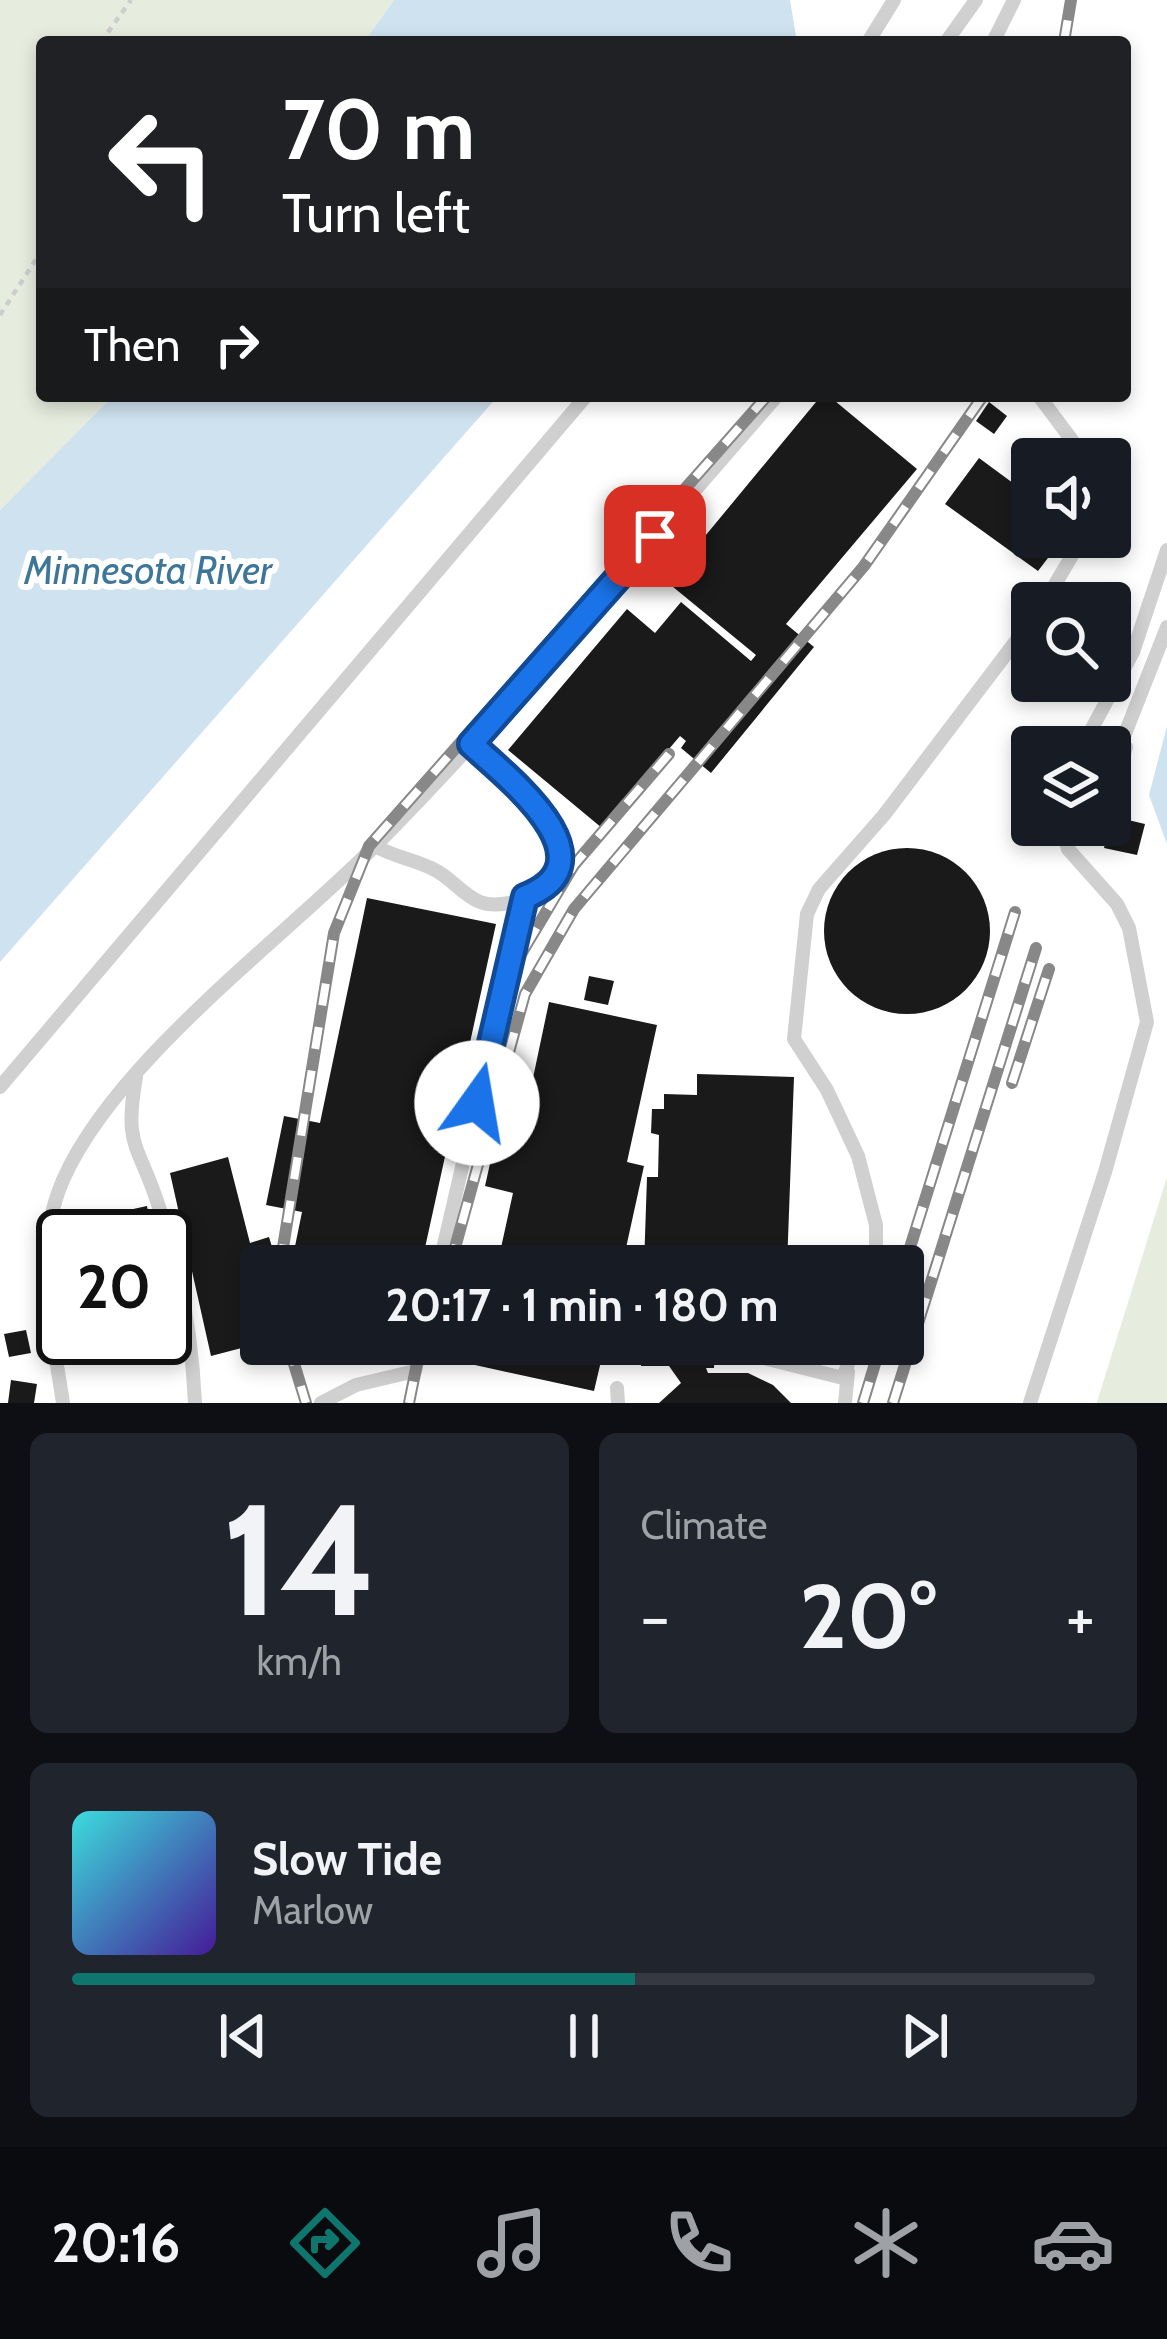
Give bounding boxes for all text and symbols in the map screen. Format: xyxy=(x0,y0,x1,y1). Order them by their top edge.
text: 70 m xyxy=(282,78,475,180)
icon: left xyxy=(84,84,240,240)
text: Turn left xyxy=(282,180,470,246)
icon: right xyxy=(204,312,270,378)
text: Then xyxy=(84,318,180,372)
map controls xyxy=(1011,438,1131,846)
button: sound xyxy=(1011,438,1131,558)
pin xyxy=(604,485,706,587)
icon: arrive xyxy=(622,503,688,569)
water label: Minnesota River xyxy=(23,546,274,594)
button: search xyxy=(1011,582,1131,702)
button: layers xyxy=(1011,726,1131,846)
position arrow xyxy=(414,1040,540,1166)
speed limit sign: 20 xyxy=(36,1209,192,1365)
text: 20:17 · 1 min · 180 m xyxy=(386,1278,778,1332)
text: 14 xyxy=(222,1464,376,1654)
text: Climate xyxy=(641,1501,767,1549)
text: 20° xyxy=(799,1561,936,1671)
text: − xyxy=(641,1576,670,1657)
text: + xyxy=(1066,1576,1095,1657)
text: km/h xyxy=(257,1637,342,1685)
text: Slow Tide xyxy=(252,1832,442,1886)
text: Marlow xyxy=(252,1886,373,1934)
icon: previous xyxy=(210,2003,276,2069)
icon: pause xyxy=(551,2003,617,2069)
icon: next xyxy=(892,2003,958,2069)
icon: directions xyxy=(283,2201,367,2285)
icon: music xyxy=(470,2201,554,2285)
icon: phone xyxy=(657,2201,741,2285)
icon: climate xyxy=(844,2201,928,2285)
icon: car xyxy=(1031,2201,1115,2285)
text: 20:16 xyxy=(52,2210,180,2276)

